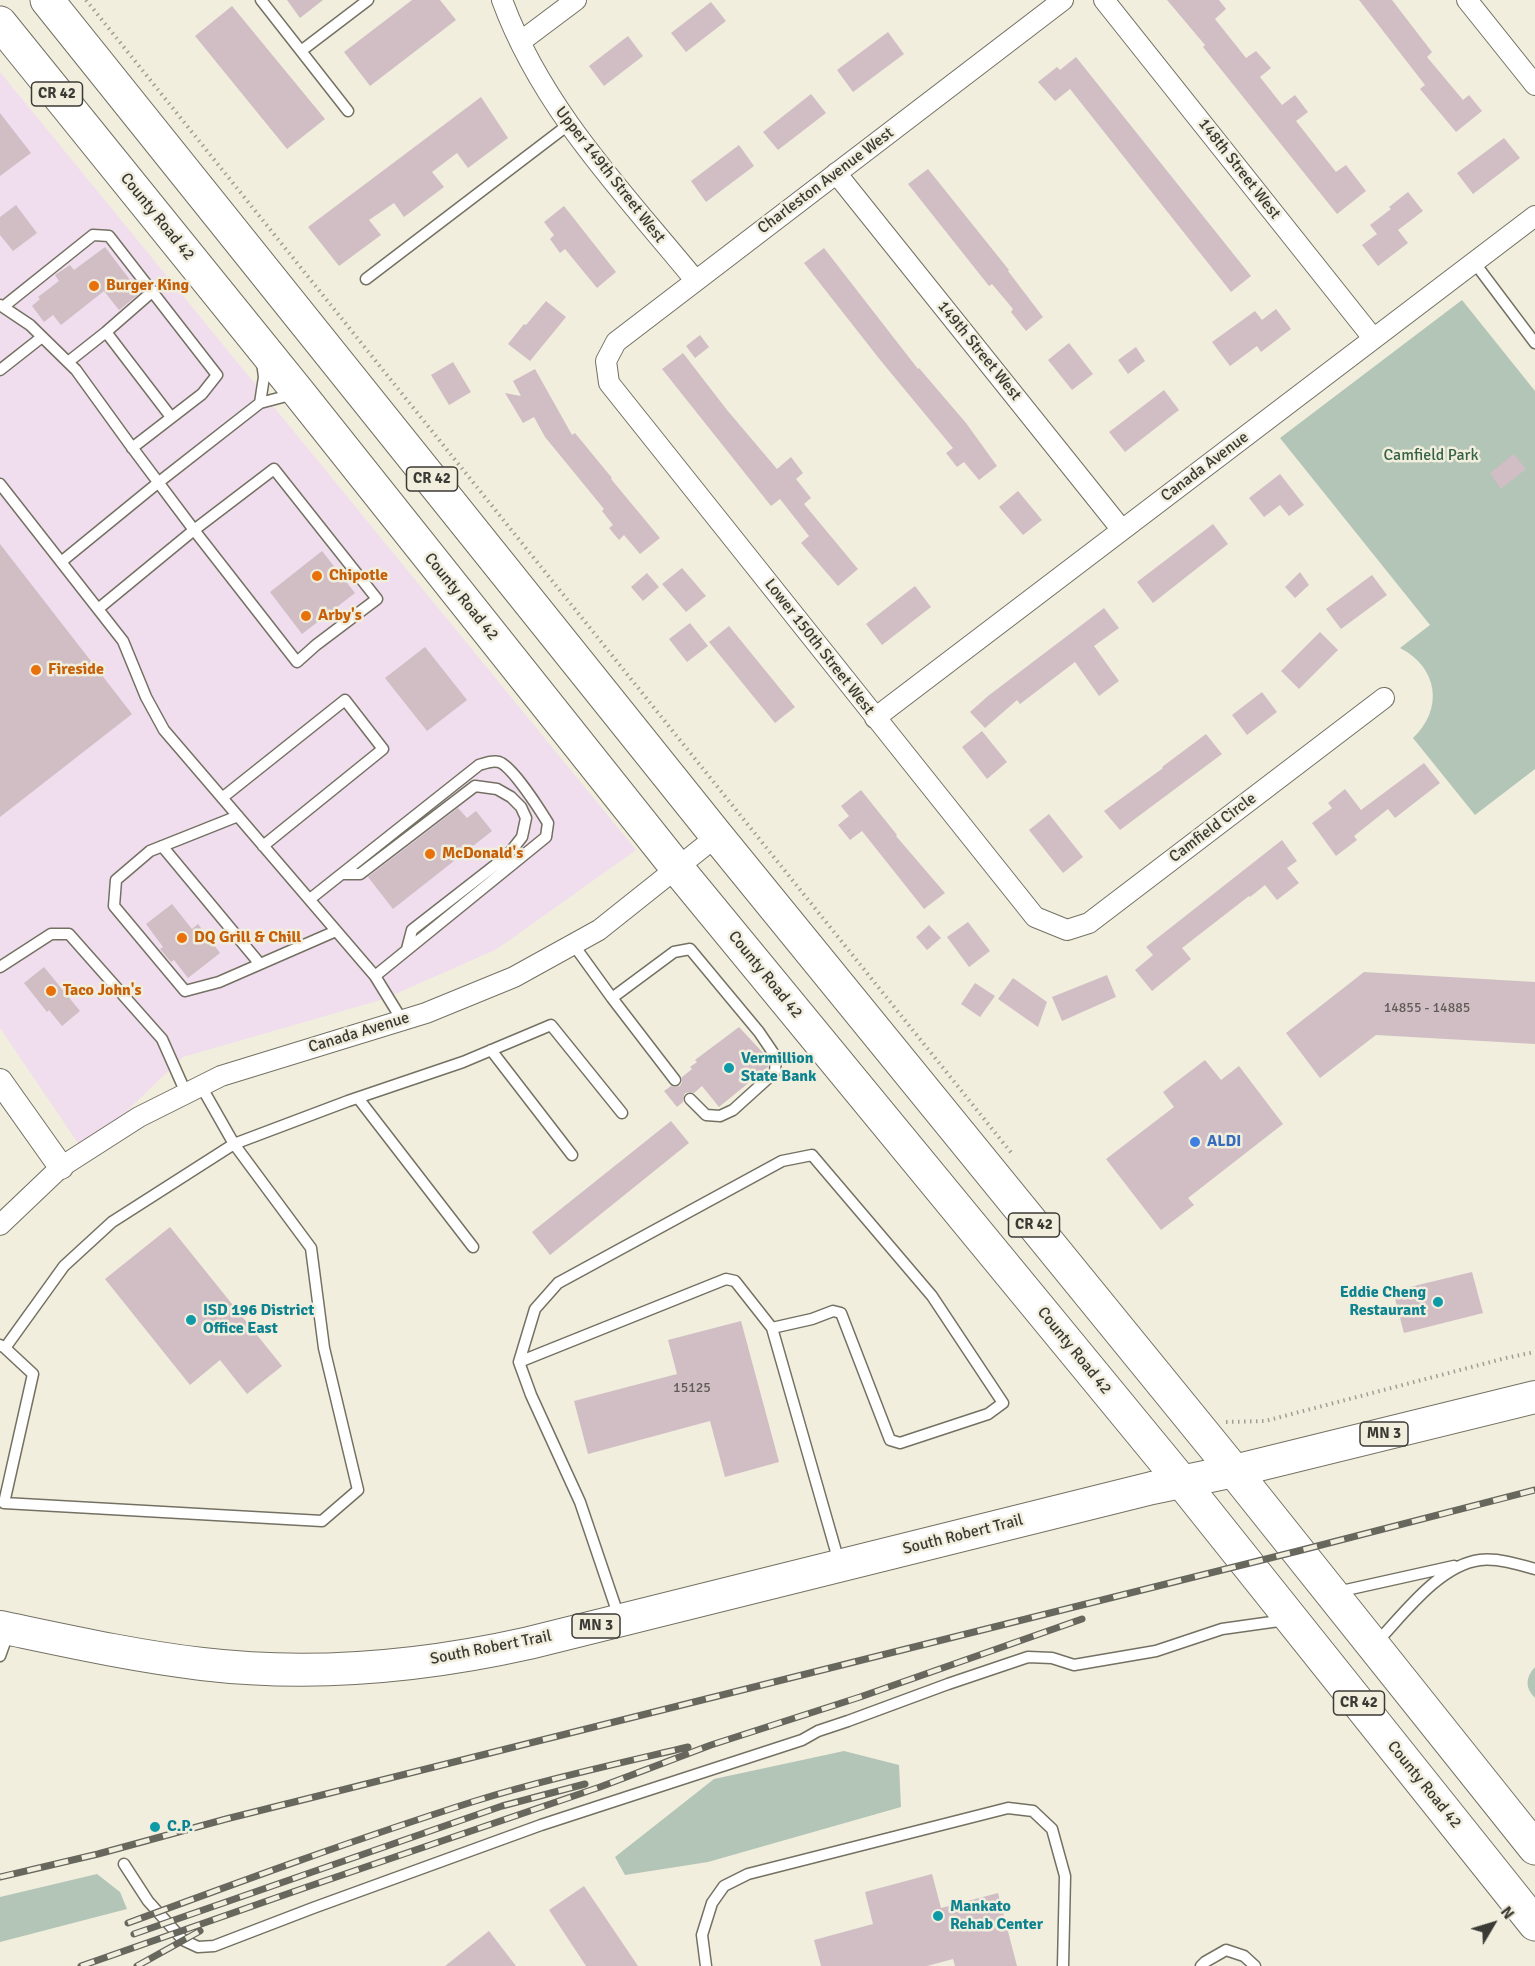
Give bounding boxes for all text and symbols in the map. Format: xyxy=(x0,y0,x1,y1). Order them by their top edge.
road number: CR 42 xyxy=(32,82,82,106)
street label: Upper 149th Street West xyxy=(551,103,669,247)
street label: 148th Street West xyxy=(1194,115,1284,223)
street label: Charleston Avenue West xyxy=(754,124,898,238)
street label: County Road 42 xyxy=(116,169,198,265)
place label: Burger King xyxy=(106,276,189,296)
marker: Burger King xyxy=(87,279,101,293)
street label: 149th Street West xyxy=(933,297,1025,405)
street label: Canada Avenue xyxy=(1157,428,1253,506)
park label: Camfield Park xyxy=(1383,446,1479,466)
road number: CR 42 xyxy=(406,467,458,491)
street label: County Road 42 xyxy=(420,549,502,645)
place label: Chipotle xyxy=(329,566,388,586)
marker: Chipotle xyxy=(310,569,324,583)
street label: Lower 150th Street West xyxy=(760,575,878,719)
place label: Arby's xyxy=(318,606,362,626)
marker: Arby's xyxy=(299,609,313,623)
place label: Fireside xyxy=(48,660,104,680)
marker: Fireside xyxy=(29,663,43,677)
street label: Camfield Circle xyxy=(1166,789,1260,867)
place label: McDonald's xyxy=(442,844,523,864)
marker: McDonald's xyxy=(423,847,437,861)
street label: County Road 42 xyxy=(724,927,806,1023)
place label: DQ Grill & Chill xyxy=(194,928,301,948)
marker: DQ Grill & Chill xyxy=(175,931,189,945)
place label: Taco John's xyxy=(63,981,142,1001)
marker: Taco John's xyxy=(44,984,58,998)
house number: 14855 - 14885 xyxy=(1384,1000,1470,1016)
street label: Canada Avenue xyxy=(306,1009,412,1057)
place label: Vermillion State Bank xyxy=(741,1049,816,1087)
marker: Vermillion State Bank xyxy=(722,1061,736,1075)
place label: ALDI xyxy=(1207,1132,1241,1152)
marker: ALDI xyxy=(1188,1135,1202,1149)
road number: CR 42 xyxy=(1008,1213,1060,1237)
place label: Eddie Cheng Restaurant xyxy=(1340,1283,1426,1321)
marker: Eddie Cheng Restaurant xyxy=(1431,1295,1445,1309)
place label: ISD 196 District Office East xyxy=(203,1301,314,1339)
street label: County Road 42 xyxy=(1033,1303,1115,1399)
marker: ISD 196 District Office East xyxy=(184,1313,198,1327)
house number: 15125 xyxy=(673,1380,711,1396)
road number: MN 3 xyxy=(1360,1422,1408,1446)
street label: South Robert Trail xyxy=(901,1511,1025,1559)
road number: MN 3 xyxy=(572,1614,620,1638)
street label: South Robert Trail xyxy=(429,1627,553,1669)
road number: CR 42 xyxy=(1334,1691,1384,1715)
street label: County Road 42 xyxy=(1383,1737,1465,1833)
place label: C.P. xyxy=(167,1817,193,1837)
marker: C.P. xyxy=(148,1820,162,1834)
north arrow xyxy=(1463,1894,1523,1954)
place label: Mankato Rehab Center xyxy=(950,1897,1043,1935)
text: N xyxy=(1496,1902,1518,1923)
marker: Mankato Rehab Center xyxy=(931,1909,945,1923)

